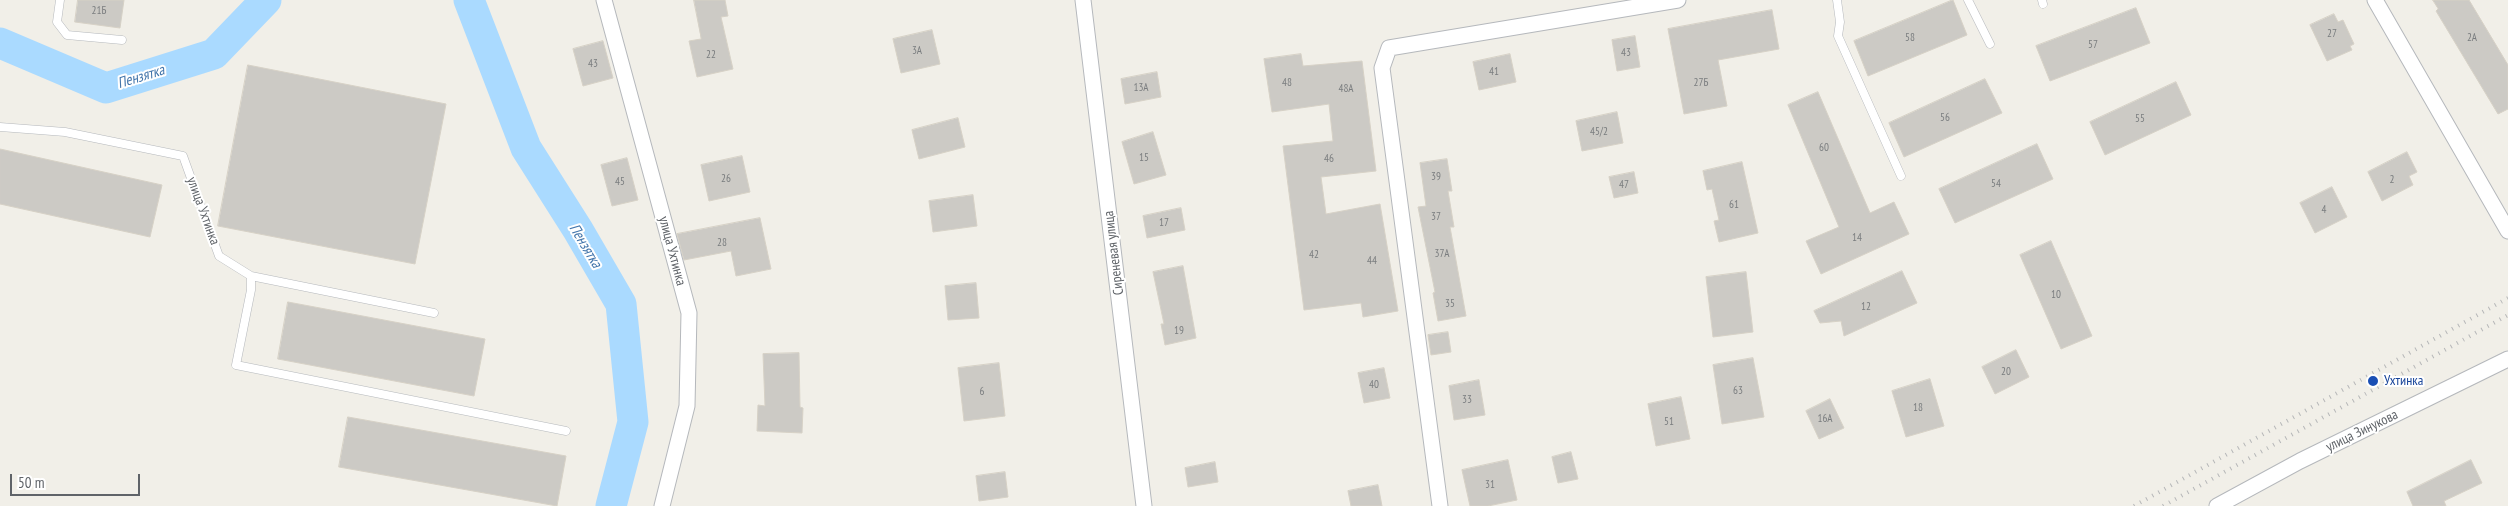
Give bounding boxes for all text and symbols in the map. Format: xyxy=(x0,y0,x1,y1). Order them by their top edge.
house number: 21Б xyxy=(92,4,106,18)
house number: 27 xyxy=(2327,27,2337,41)
house number: 58 xyxy=(1905,31,1915,45)
house number: 2А xyxy=(2467,31,2477,45)
house number: 57 xyxy=(2088,38,2098,52)
house number: 3А xyxy=(912,44,922,58)
house number: 43 xyxy=(1621,46,1631,60)
house number: 22 xyxy=(706,48,716,62)
house number: 43 xyxy=(588,57,598,71)
water label: Пензятка xyxy=(115,61,167,93)
house number: 41 xyxy=(1489,65,1499,79)
house number: 48 xyxy=(1282,76,1292,90)
house number: 27Б xyxy=(1694,76,1708,90)
house number: 13А xyxy=(1133,81,1149,95)
house number: 48А xyxy=(1338,82,1354,96)
house number: 56 xyxy=(1940,111,1950,125)
house number: 55 xyxy=(2135,112,2145,126)
house number: 45/2 xyxy=(1590,125,1608,139)
house number: 60 xyxy=(1819,141,1829,155)
house number: 15 xyxy=(1139,151,1149,165)
house number: 46 xyxy=(1324,152,1334,166)
house number: 39 xyxy=(1431,170,1441,184)
house number: 26 xyxy=(721,172,731,186)
house number: 2 xyxy=(2390,173,2394,187)
street label: улица Ухтинка xyxy=(183,175,223,247)
house number: 45 xyxy=(615,175,625,189)
house number: 54 xyxy=(1991,177,2001,191)
house number: 47 xyxy=(1619,178,1629,192)
house number: 61 xyxy=(1729,198,1739,212)
house number: 4 xyxy=(2322,203,2326,217)
street label: Сиреневая улица xyxy=(1101,210,1127,296)
house number: 37 xyxy=(1431,210,1441,224)
street label: улица Ухтинка xyxy=(655,215,689,287)
house number: 17 xyxy=(1159,216,1169,230)
water label: Пензятка xyxy=(565,221,605,271)
house number: 14 xyxy=(1852,231,1862,245)
house number: 28 xyxy=(717,236,727,250)
house number: 37А xyxy=(1434,247,1450,261)
house number: 42 xyxy=(1309,248,1319,262)
house number: 44 xyxy=(1367,254,1377,268)
house number: 10 xyxy=(2051,288,2061,302)
house number: 35 xyxy=(1445,297,1455,311)
house number: 12 xyxy=(1861,300,1871,314)
house number: 19 xyxy=(1174,324,1184,338)
house number: 20 xyxy=(2001,365,2011,379)
place label: Ухтинка xyxy=(2384,373,2423,389)
marker: Ухтинка xyxy=(2366,374,2380,388)
house number: 40 xyxy=(1369,378,1379,392)
house number: 63 xyxy=(1733,384,1743,398)
house number: 6 xyxy=(980,385,984,399)
house number: 33 xyxy=(1462,393,1472,407)
house number: 18 xyxy=(1913,401,1923,415)
street label: улица Зинукова xyxy=(2323,406,2401,456)
house number: 16А xyxy=(1817,412,1833,426)
house number: 51 xyxy=(1664,415,1674,429)
scale bar xyxy=(12,464,142,496)
text: 50 m xyxy=(18,473,44,492)
house number: 31 xyxy=(1485,478,1495,492)

